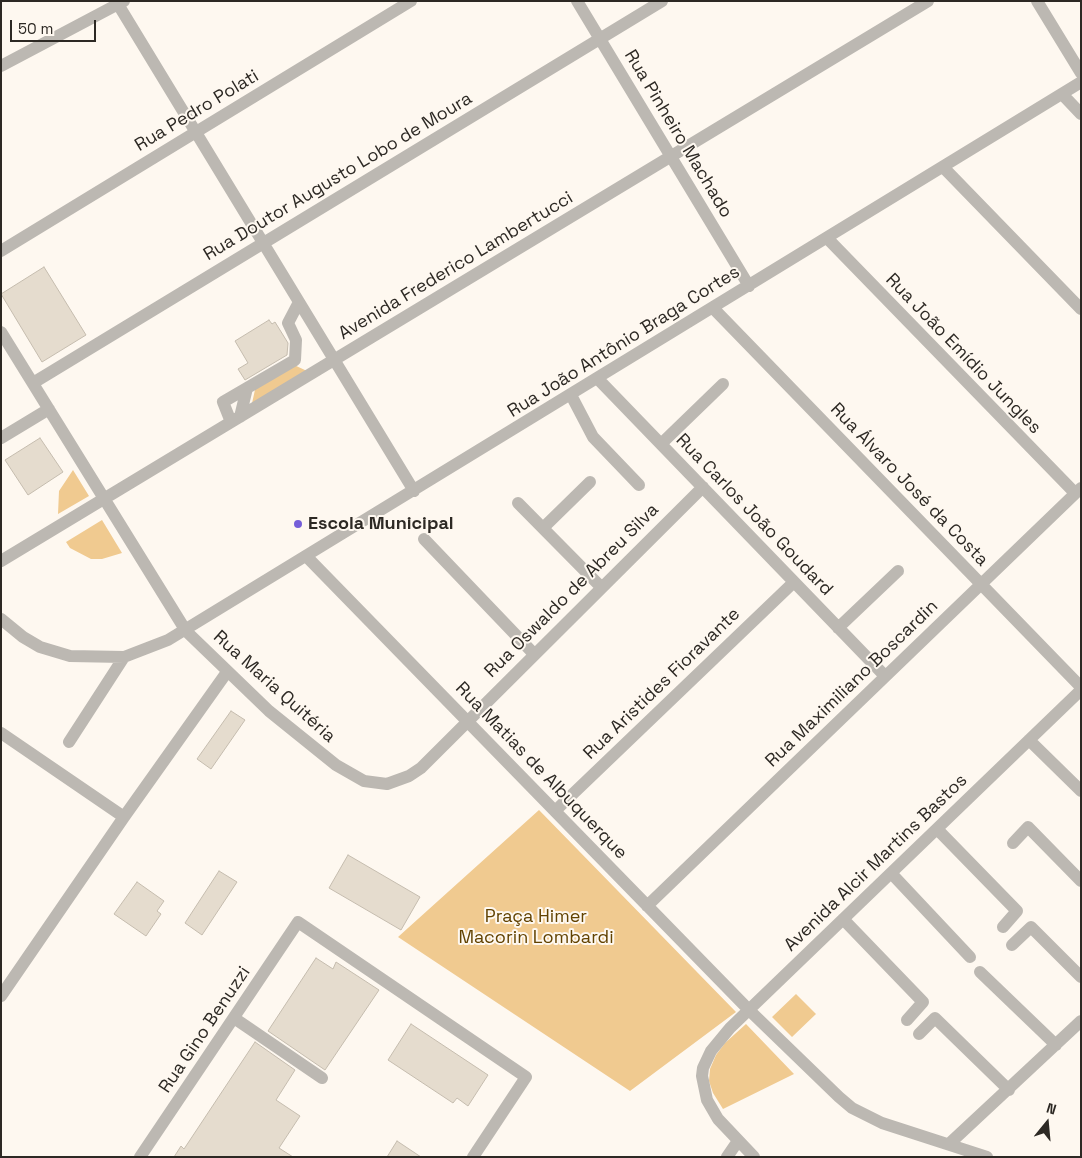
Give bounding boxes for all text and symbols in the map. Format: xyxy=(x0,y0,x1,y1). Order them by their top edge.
scale bar xyxy=(12,10,99,42)
text: 50 m xyxy=(18,19,53,38)
street label: Rua Pinheiro Machado xyxy=(619,46,737,222)
street label: Rua Pedro Polati xyxy=(131,65,263,157)
street label: Rua Doutor Augusto Lobo de Moura xyxy=(200,88,476,266)
street label: Avenida Frederico Lambertucci xyxy=(335,187,577,345)
street label: Rua João Antônio Braga Cortes xyxy=(504,261,744,423)
street label: Rua João Emídio Jungles xyxy=(881,269,1045,439)
street label: Rua Álvaro José da Costa xyxy=(825,399,993,571)
street label: Rua Carlos João Goudard xyxy=(671,429,837,601)
street label: Rua Oswaldo de Abreu Silva xyxy=(480,499,664,683)
place label: Escola Municipal xyxy=(308,513,454,535)
marker: Escola Municipal xyxy=(292,518,304,530)
street label: Rua Maximiliano Boscardin xyxy=(761,596,943,772)
street label: Rua Aristides Fioravante xyxy=(579,604,745,764)
street label: Rua Maria Quitéria xyxy=(208,626,340,748)
street label: Rua Matias de Albuquerque xyxy=(451,678,631,864)
street label: Avenida Alcir Martins Bastos xyxy=(780,770,972,956)
park label: Praça Himer Macorin Lombardi xyxy=(458,906,614,949)
street label: Rua Gino Benuzzi xyxy=(155,963,255,1097)
north arrow xyxy=(1022,1098,1072,1148)
text: N xyxy=(1044,1099,1058,1119)

